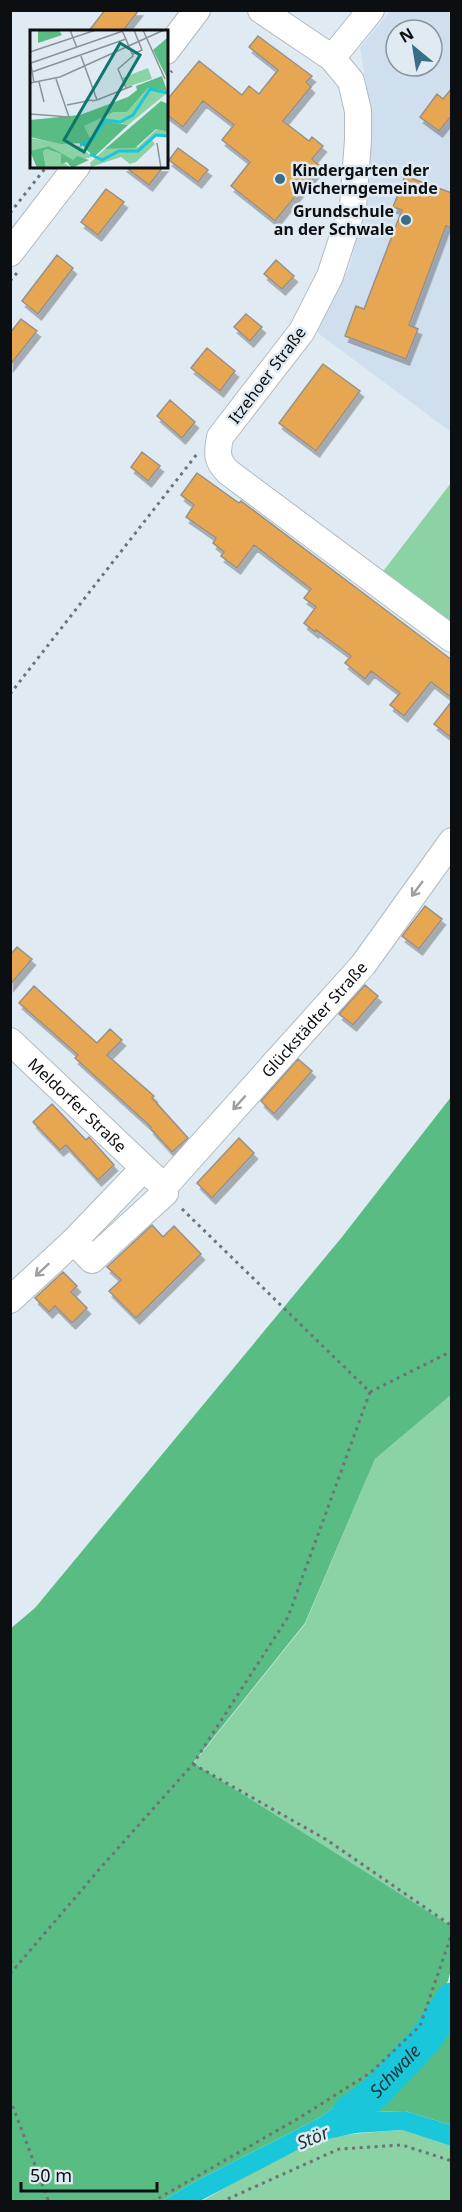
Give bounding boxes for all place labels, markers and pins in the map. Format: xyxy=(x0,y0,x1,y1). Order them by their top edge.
place label: Kindergarten der Wicherngemeinde xyxy=(292,159,438,199)
marker: Kindergarten der Wicherngemeinde xyxy=(273,172,287,186)
place label: Grundschule an der Schwale xyxy=(274,200,394,240)
marker: Grundschule an der Schwale xyxy=(399,213,413,227)

